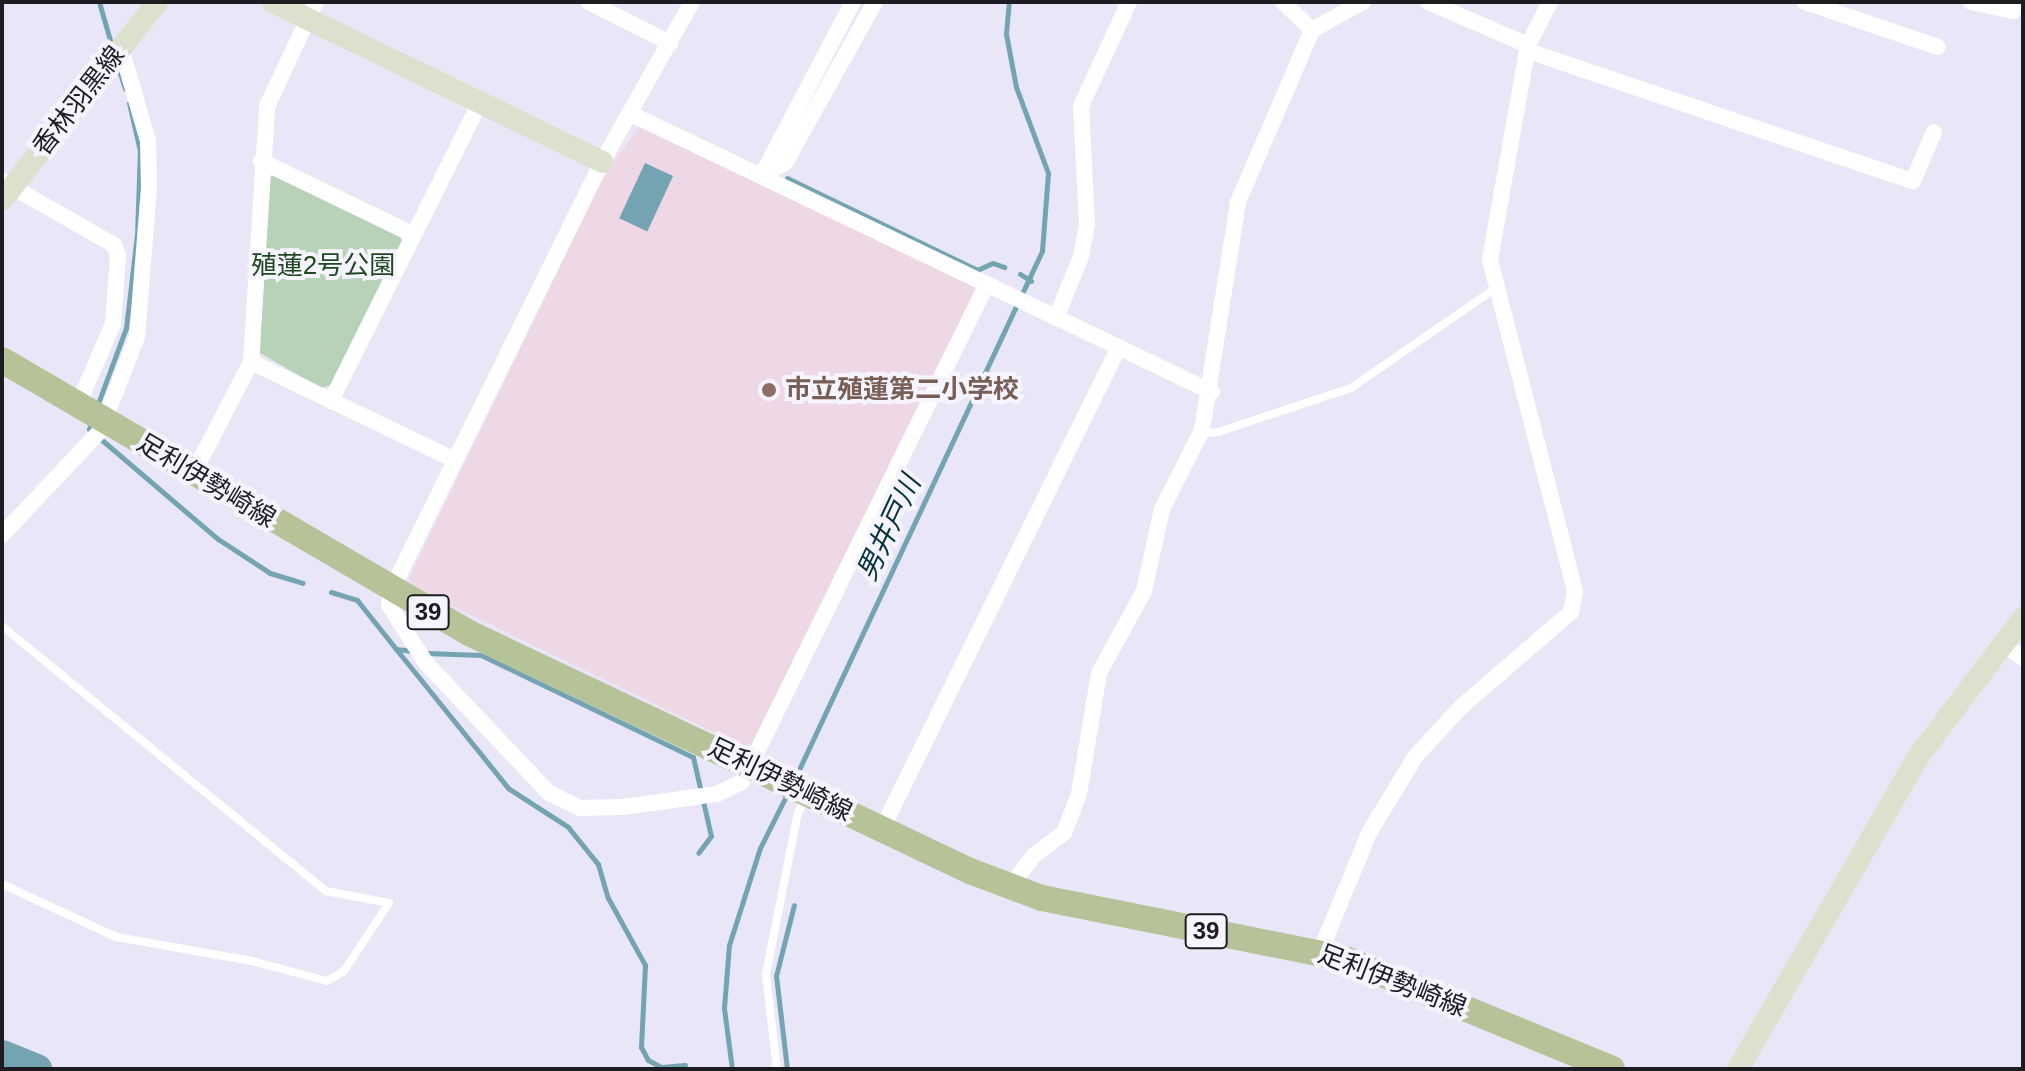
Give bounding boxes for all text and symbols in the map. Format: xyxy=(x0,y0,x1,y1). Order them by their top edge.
street label: 香林羽黒線 xyxy=(27,40,131,162)
park label: 殖蓮2号公園 xyxy=(251,250,395,282)
place label: 市立殖蓮第二小学校 xyxy=(785,374,1019,406)
marker: 市立殖蓮第二小学校 xyxy=(760,381,778,399)
street label: 足利伊勢崎線 xyxy=(131,427,281,535)
water label: 男井戸川 xyxy=(850,470,928,586)
road number: 39 xyxy=(406,592,450,632)
street label: 足利伊勢崎線 xyxy=(703,732,857,828)
road number: 39 xyxy=(1184,911,1228,951)
street label: 足利伊勢崎線 xyxy=(1314,938,1470,1024)

